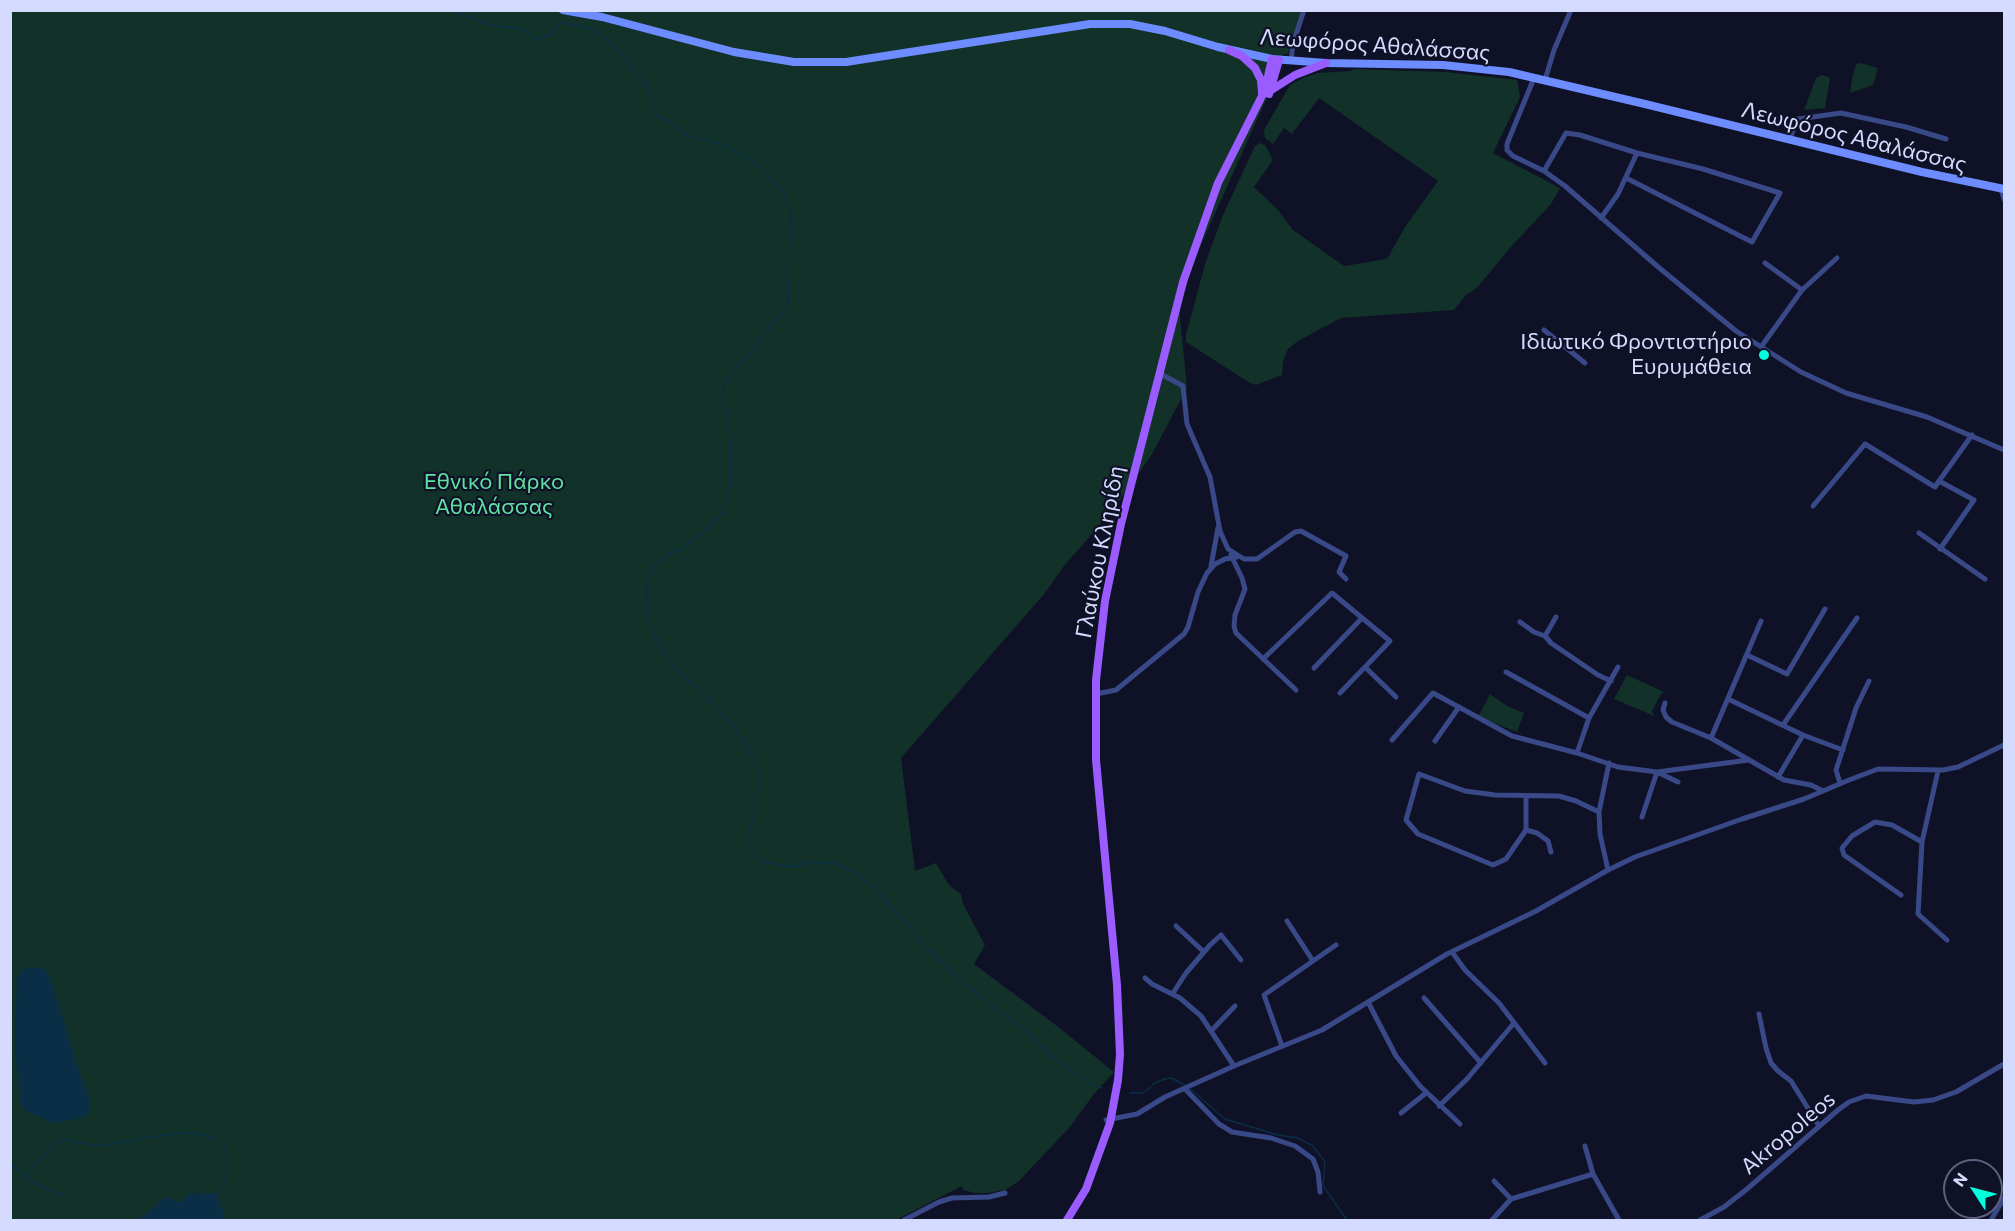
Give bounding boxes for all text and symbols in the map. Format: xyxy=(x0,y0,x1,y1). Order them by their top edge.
street label: Λεωφόρος Αθαλάσσας xyxy=(1259,24,1491,66)
street label: Λεωφόρος Αθαλάσσας xyxy=(1739,96,1969,178)
place label: Ιδιωτικό Φροντιστήριο Ευρυμάθεια xyxy=(1520,329,1752,380)
marker: Ιδιωτικό Φροντιστήριο Ευρυμάθεια xyxy=(1757,348,1771,362)
street label: Γλαύκου Κληρίδη xyxy=(1070,464,1130,640)
park label: Εθνικό Πάρκο Αθαλάσσας xyxy=(424,469,564,520)
street label: Akropoleos xyxy=(1735,1086,1841,1180)
north arrow xyxy=(1943,1159,2003,1219)
text: N xyxy=(1948,1169,1971,1190)

